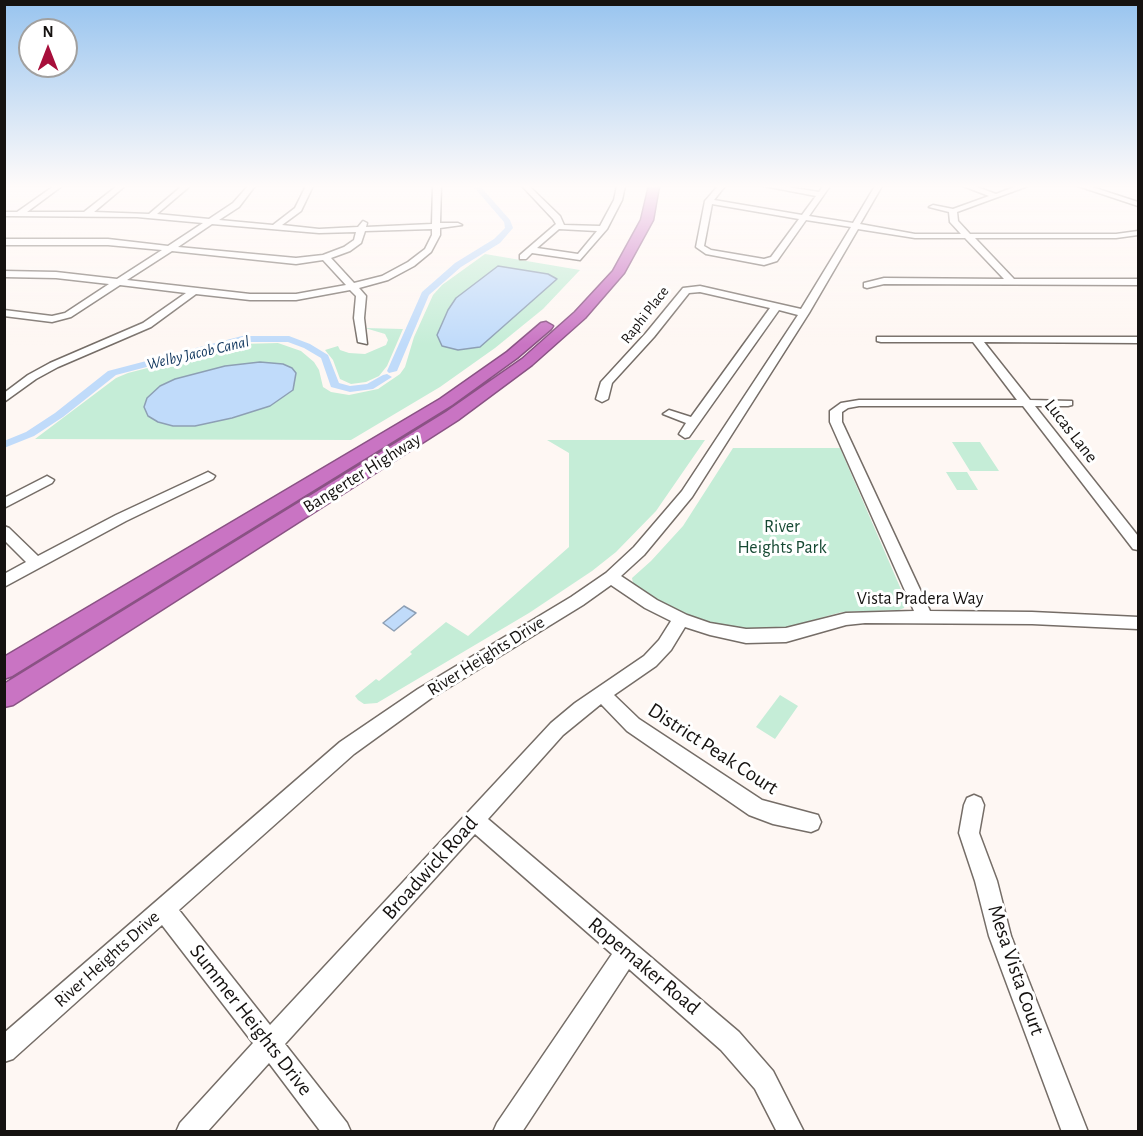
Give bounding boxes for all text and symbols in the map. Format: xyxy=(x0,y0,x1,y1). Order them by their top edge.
north arrow xyxy=(18,18,78,78)
text: N xyxy=(42,24,54,40)
street label: Raphi Place xyxy=(617,283,673,347)
water label: Welby Jacob Canal xyxy=(145,332,251,374)
street label: Lucas Lane xyxy=(1040,395,1102,467)
street label: Bangerter Highway xyxy=(299,428,425,518)
park label: River Heights Park xyxy=(737,516,827,558)
street label: Vista Pradera Way xyxy=(857,588,983,610)
street label: River Heights Drive xyxy=(423,611,549,701)
street label: District Peak Court xyxy=(643,697,783,801)
street label: Broadwick Road xyxy=(377,811,483,925)
street label: Mesa Vista Court xyxy=(982,902,1050,1038)
street label: River Heights Drive xyxy=(50,906,164,1012)
street label: Ropemaker Road xyxy=(583,912,705,1020)
street label: Summer Heights Drive xyxy=(184,939,318,1101)

